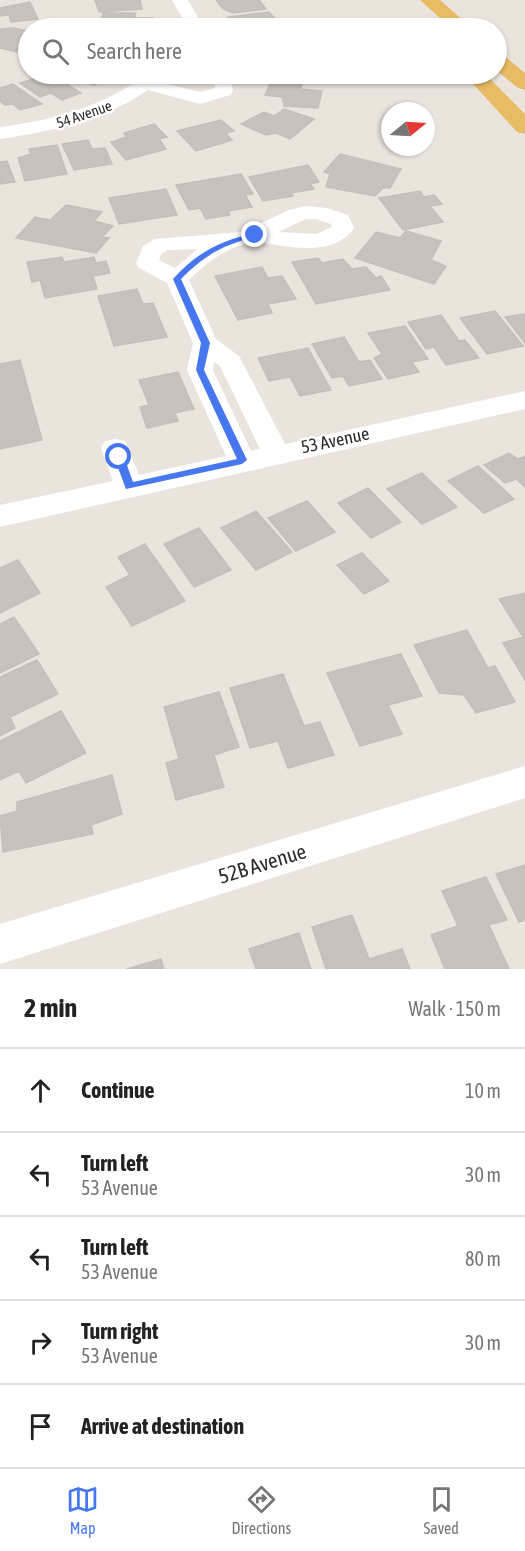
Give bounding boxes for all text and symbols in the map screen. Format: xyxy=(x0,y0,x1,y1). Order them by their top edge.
search box xyxy=(18,18,507,84)
icon: search xyxy=(39,35,72,68)
text: Search here xyxy=(87,38,182,64)
street label: 54 Avenue xyxy=(54,97,114,131)
north arrow xyxy=(381,102,435,156)
route end xyxy=(241,221,267,247)
street label: 53 Avenue xyxy=(299,423,371,457)
route start xyxy=(105,443,131,469)
street label: 52B Avenue xyxy=(215,838,309,888)
text: 2 min xyxy=(24,993,77,1023)
text: Walk · 150 m xyxy=(409,997,501,1020)
icon: ahead xyxy=(24,1074,57,1107)
text: Continue xyxy=(81,1077,155,1103)
text: 10 m xyxy=(465,1079,501,1102)
text: Turn left xyxy=(81,1150,148,1176)
icon: left xyxy=(24,1158,57,1191)
text: 30 m xyxy=(465,1163,501,1186)
text: 53 Avenue xyxy=(81,1176,158,1199)
text: Turn left xyxy=(81,1234,148,1260)
icon: left xyxy=(24,1242,57,1275)
text: 80 m xyxy=(465,1247,501,1270)
text: 53 Avenue xyxy=(81,1260,158,1283)
text: Turn right xyxy=(81,1318,158,1344)
icon: right xyxy=(24,1326,57,1359)
text: 30 m xyxy=(465,1331,501,1354)
text: 53 Avenue xyxy=(81,1344,158,1367)
icon: arrive xyxy=(24,1410,57,1443)
text: Arrive at destination xyxy=(81,1413,244,1439)
tab: Map xyxy=(66,1483,99,1537)
tab: Directions xyxy=(231,1483,291,1537)
tab: Saved xyxy=(423,1483,459,1537)

